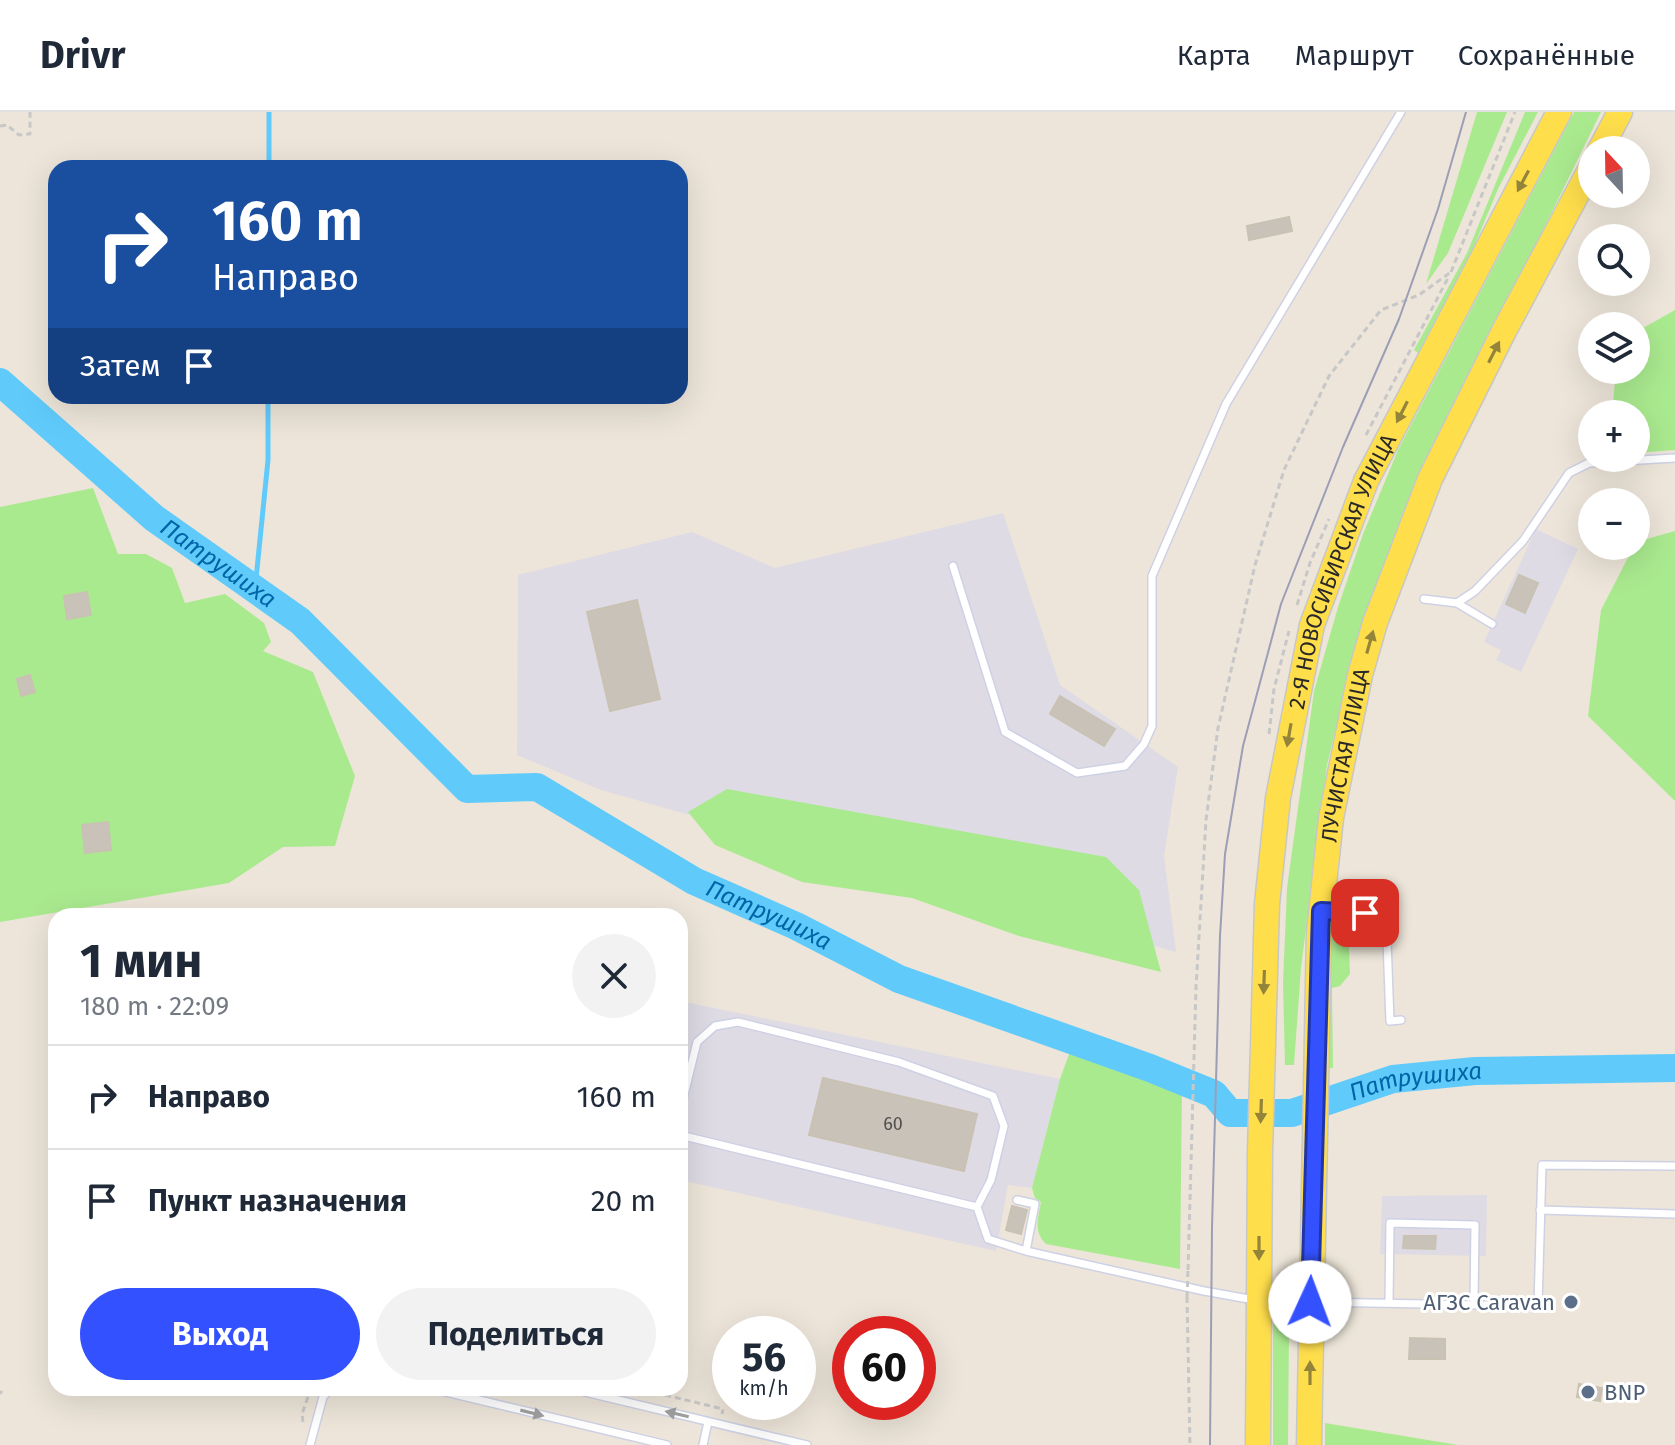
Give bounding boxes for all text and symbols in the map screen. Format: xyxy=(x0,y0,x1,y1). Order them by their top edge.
text: Drivr xyxy=(40,32,125,78)
text: Карта xyxy=(1177,39,1251,72)
text: Маршрут xyxy=(1295,39,1414,72)
text: Сохранённые xyxy=(1458,39,1635,72)
north arrow xyxy=(1578,136,1650,208)
map controls xyxy=(1578,136,1650,560)
one-way arrow xyxy=(1516,170,1529,193)
text: 160 m xyxy=(212,188,363,255)
icon: right xyxy=(80,192,184,296)
button: search xyxy=(1578,224,1650,296)
text: Направо xyxy=(212,256,359,300)
button: layers xyxy=(1578,312,1650,384)
one-way arrow xyxy=(1487,340,1501,363)
icon: arrive xyxy=(177,344,221,388)
text: Затем xyxy=(80,348,161,384)
one-way arrow xyxy=(1396,400,1409,423)
button: + xyxy=(1578,400,1650,472)
street label: 2-Я НОВОСИБИРСКАЯ УЛИЦА xyxy=(1282,429,1402,711)
button: − xyxy=(1578,488,1650,560)
water label: Патрушиха xyxy=(155,513,281,614)
one-way arrow xyxy=(1364,629,1376,654)
street label: ЛУЧИСТАЯ УЛИЦА xyxy=(1315,664,1375,844)
one-way arrow xyxy=(1283,722,1295,747)
water label: Патрушиха xyxy=(702,874,836,956)
pin xyxy=(1331,879,1399,947)
icon: arrive xyxy=(1343,891,1387,935)
text: 1 мин xyxy=(80,932,202,990)
button: close xyxy=(572,934,656,1018)
one-way arrow xyxy=(1258,970,1271,995)
text: 180 m · 22:09 xyxy=(80,991,229,1022)
water label: Патрушиха xyxy=(1345,1056,1483,1107)
icon: right xyxy=(80,1075,124,1119)
text: Направо xyxy=(148,1079,270,1115)
text: 160 m xyxy=(577,1079,656,1115)
one-way arrow xyxy=(1254,1099,1267,1124)
house number: 60 xyxy=(883,1113,903,1135)
icon: arrive xyxy=(80,1179,124,1223)
text: Пункт назначения xyxy=(148,1183,407,1219)
text: 20 m xyxy=(591,1183,656,1219)
one-way arrow xyxy=(1253,1236,1266,1261)
position arrow xyxy=(1268,1260,1352,1344)
button: Выход xyxy=(80,1288,360,1380)
button: Поделиться xyxy=(376,1288,656,1380)
place label: АГЗС Caravan xyxy=(1423,1289,1555,1316)
marker: АГЗС Caravan xyxy=(1562,1293,1580,1311)
speed limit sign: 60 xyxy=(832,1316,936,1420)
text: 56 xyxy=(742,1334,786,1382)
one-way arrow xyxy=(1304,1360,1316,1385)
text: km/h xyxy=(739,1376,789,1400)
place label: BNP xyxy=(1604,1379,1645,1406)
marker: BNP xyxy=(1579,1383,1597,1401)
one-way arrow xyxy=(520,1407,545,1419)
one-way arrow xyxy=(665,1408,690,1420)

